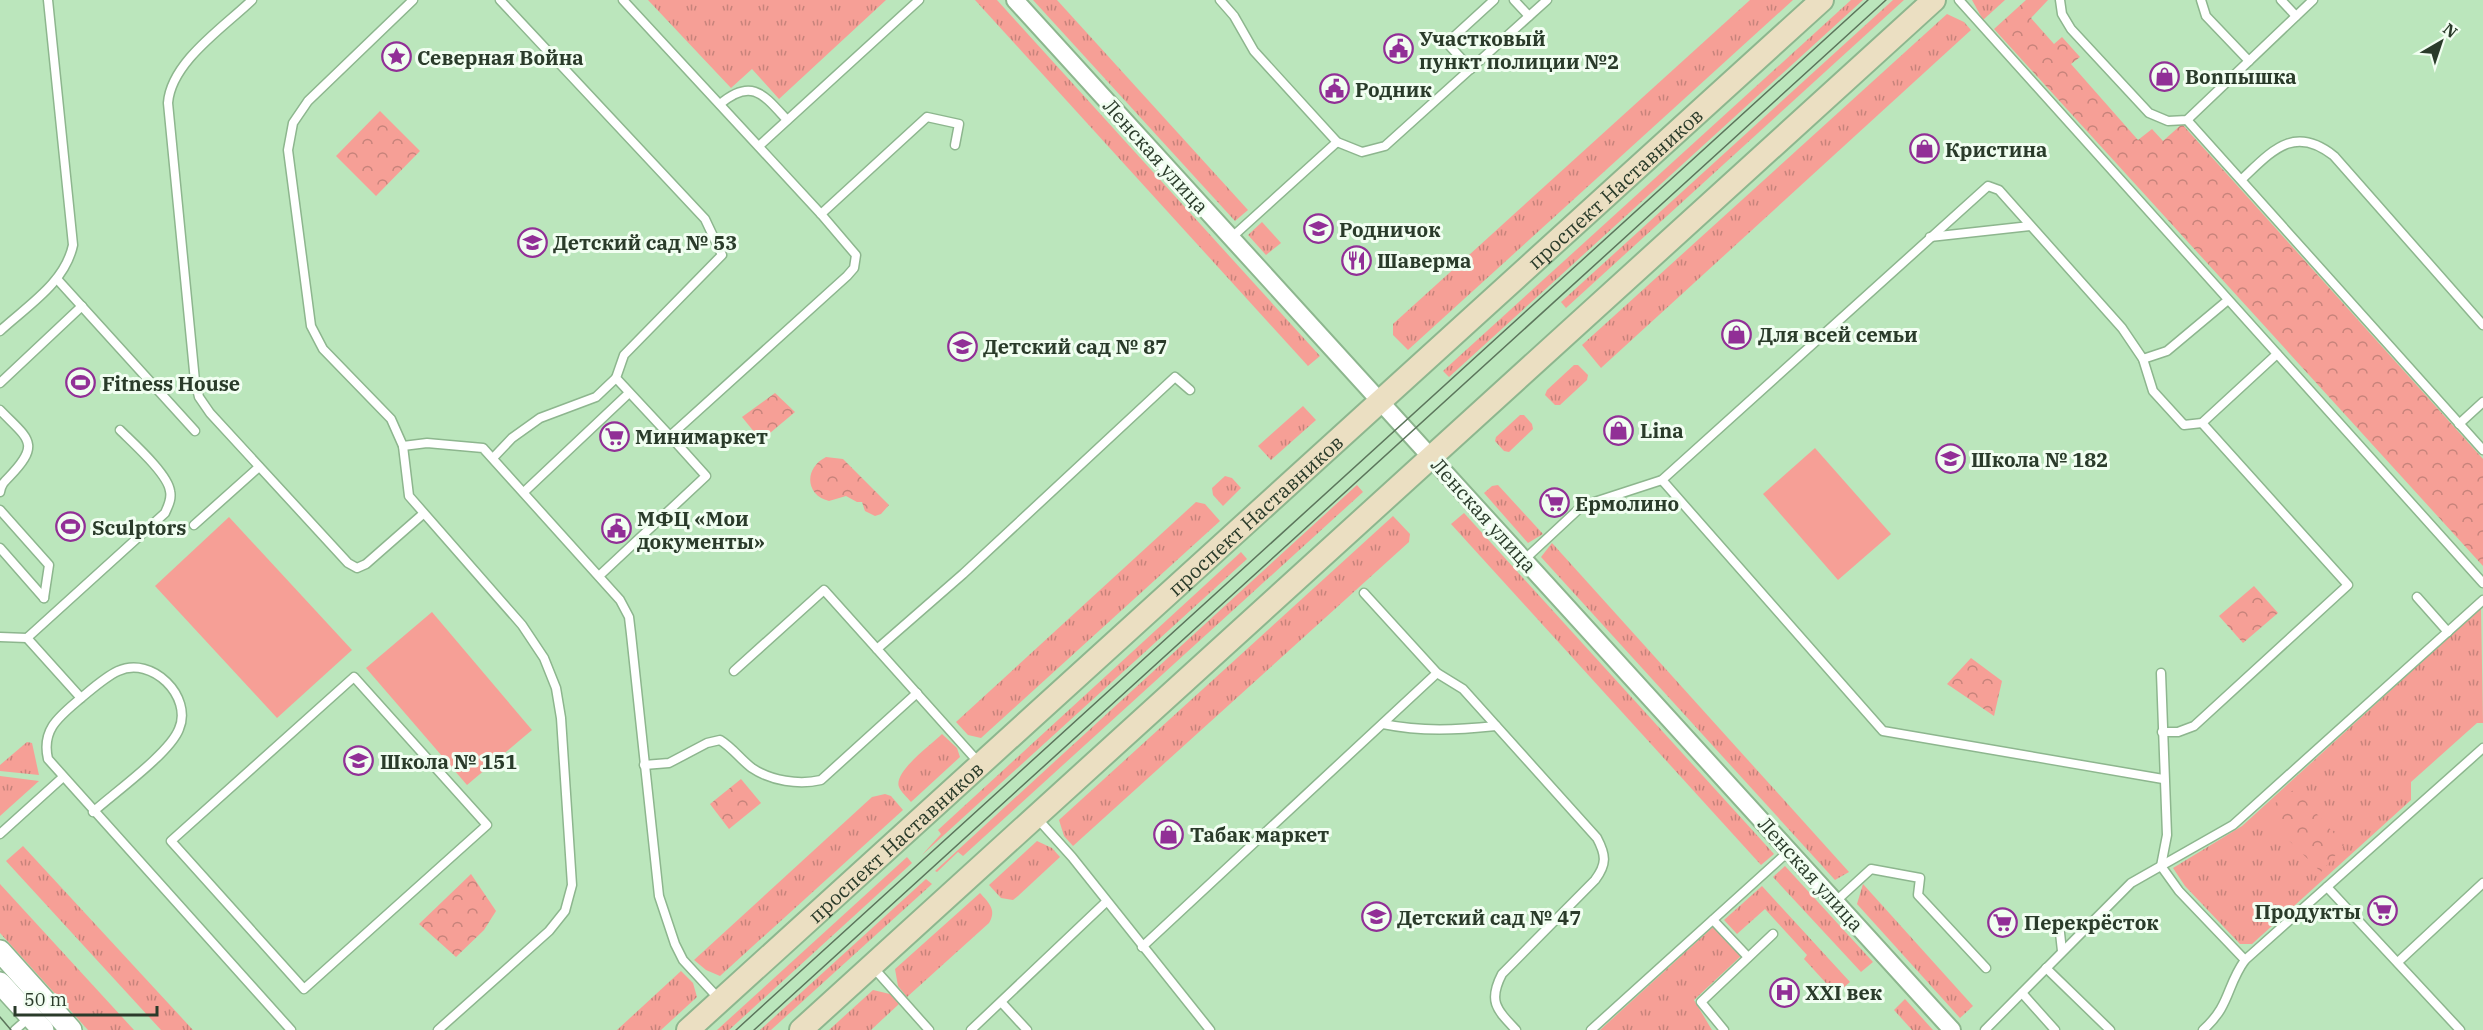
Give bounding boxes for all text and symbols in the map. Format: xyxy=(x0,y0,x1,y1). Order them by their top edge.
north arrow xyxy=(2411,12,2471,72)
text: N xyxy=(2439,19,2462,42)
place label: Участковый пункт полиции №2 xyxy=(1419,25,1619,75)
public building icon: Участковый пункт полиции №2 xyxy=(1382,33,1414,65)
place icon: Северная Война xyxy=(380,41,412,73)
place label: Северная Война xyxy=(417,44,584,71)
shop icon: Bonпышка xyxy=(2148,60,2180,92)
place label: Bonпышка xyxy=(2185,63,2297,90)
public building icon: Родник xyxy=(1318,73,1350,105)
place label: Родник xyxy=(1355,76,1432,103)
street label: Ленская улица xyxy=(1097,93,1215,219)
street label: проспект Наставников xyxy=(1521,102,1708,275)
shop icon: Кристина xyxy=(1908,133,1940,165)
place label: Кристина xyxy=(1945,136,2047,163)
school or university icon: Родничок xyxy=(1302,213,1334,245)
place label: Родничок xyxy=(1339,216,1440,243)
school or university icon: Детский сад № 53 xyxy=(516,226,548,258)
place label: Детский сад № 53 xyxy=(553,229,737,256)
restaurant icon: Шаверма xyxy=(1340,244,1372,276)
place label: Шаверма xyxy=(1377,247,1471,274)
shop icon: Для всей семьи xyxy=(1721,318,1753,350)
place label: Для всей семьи xyxy=(1758,321,1918,348)
school or university icon: Детский сад № 87 xyxy=(946,330,978,362)
place label: Детский сад № 87 xyxy=(983,333,1167,360)
sports icon: Fitness House xyxy=(65,367,97,399)
place label: Fitness House xyxy=(102,370,240,397)
shop icon: Lina xyxy=(1603,414,1635,446)
place label: Lina xyxy=(1640,417,1684,444)
supermarket icon: Минимаркет xyxy=(598,420,630,452)
place label: Минимаркет xyxy=(635,423,768,450)
street label: проспект Наставников xyxy=(1161,428,1349,602)
school or university icon: Школа № 182 xyxy=(1934,443,1966,475)
place label: Школа № 182 xyxy=(1971,446,2108,473)
street label: Ленская улица xyxy=(1425,452,1543,578)
supermarket icon: Ермолино xyxy=(1538,487,1570,519)
place label: Ермолино xyxy=(1575,490,1679,517)
place label: МФЦ «Мои документы» xyxy=(637,505,765,555)
sports icon: Sculptors xyxy=(55,511,87,543)
public building icon: МФЦ «Мои документы» xyxy=(600,513,632,545)
place label: Sculptors xyxy=(92,514,187,541)
school or university icon: Школа № 151 xyxy=(343,745,375,777)
place label: Школа № 151 xyxy=(380,748,517,775)
street label: проспект Наставников xyxy=(802,755,989,928)
street label: Ленская улица xyxy=(1752,811,1870,937)
shop icon: Табак маркет xyxy=(1153,818,1185,850)
place label: Табак маркет xyxy=(1190,821,1329,848)
supermarket icon: Продукты xyxy=(2366,895,2398,927)
place label: Продукты xyxy=(2255,898,2361,925)
school or university icon: Детский сад № 47 xyxy=(1360,901,1392,933)
place label: Детский сад № 47 xyxy=(1397,904,1581,931)
supermarket icon: Перекрёсток xyxy=(1987,906,2019,938)
place label: Перекрёсток xyxy=(2024,909,2159,936)
hospital icon: XXI век xyxy=(1768,976,1800,1008)
scale bar xyxy=(15,979,158,1017)
place label: XXI век xyxy=(1805,979,1882,1006)
text: 50 m xyxy=(24,988,67,1011)

